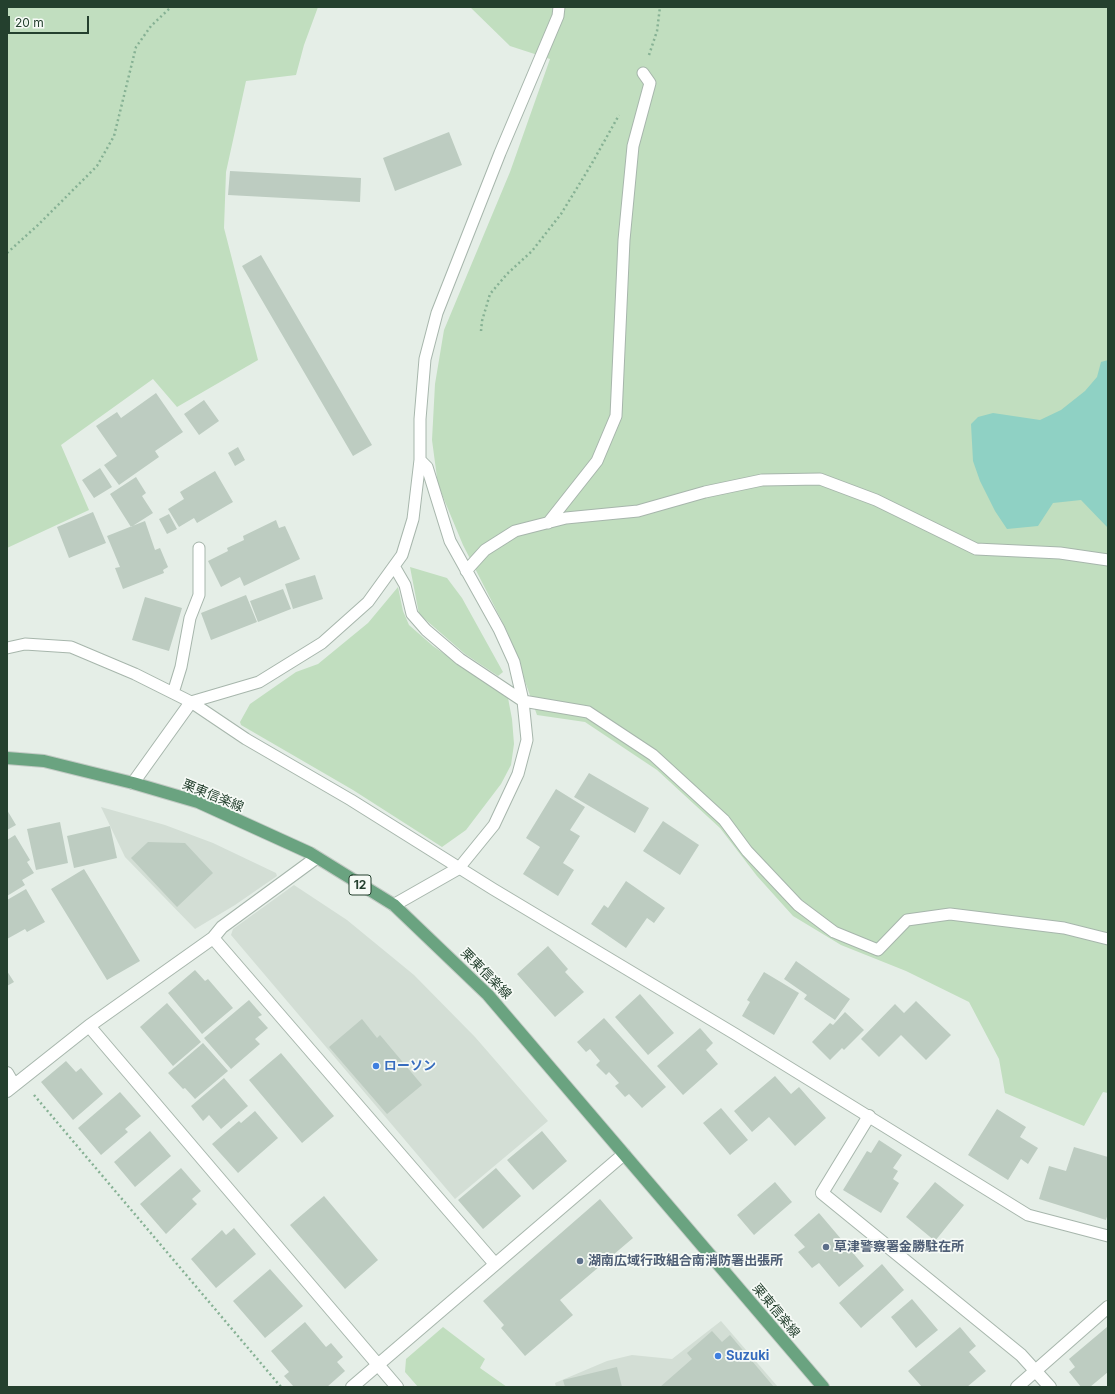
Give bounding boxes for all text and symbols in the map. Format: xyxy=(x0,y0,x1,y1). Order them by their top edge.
scale bar xyxy=(10,8,91,34)
text: 20 m xyxy=(15,15,44,30)
street label: 栗東信楽線 xyxy=(180,777,246,815)
road number: 12 xyxy=(349,875,371,895)
street label: 栗東信楽線 xyxy=(458,946,514,1002)
place label: ローソン xyxy=(384,1058,436,1074)
marker: ローソン xyxy=(371,1061,381,1071)
place label: 草津警察署金勝駐在所 xyxy=(834,1239,964,1255)
marker: 草津警察署金勝駐在所 xyxy=(821,1242,831,1252)
place label: 湖南広域行政組合南消防署出張所 xyxy=(588,1253,783,1269)
marker: 湖南広域行政組合南消防署出張所 xyxy=(575,1256,585,1266)
street label: 栗東信楽線 xyxy=(749,1281,803,1341)
place label: Suzuki xyxy=(726,1348,769,1364)
marker: Suzuki xyxy=(713,1351,723,1361)

